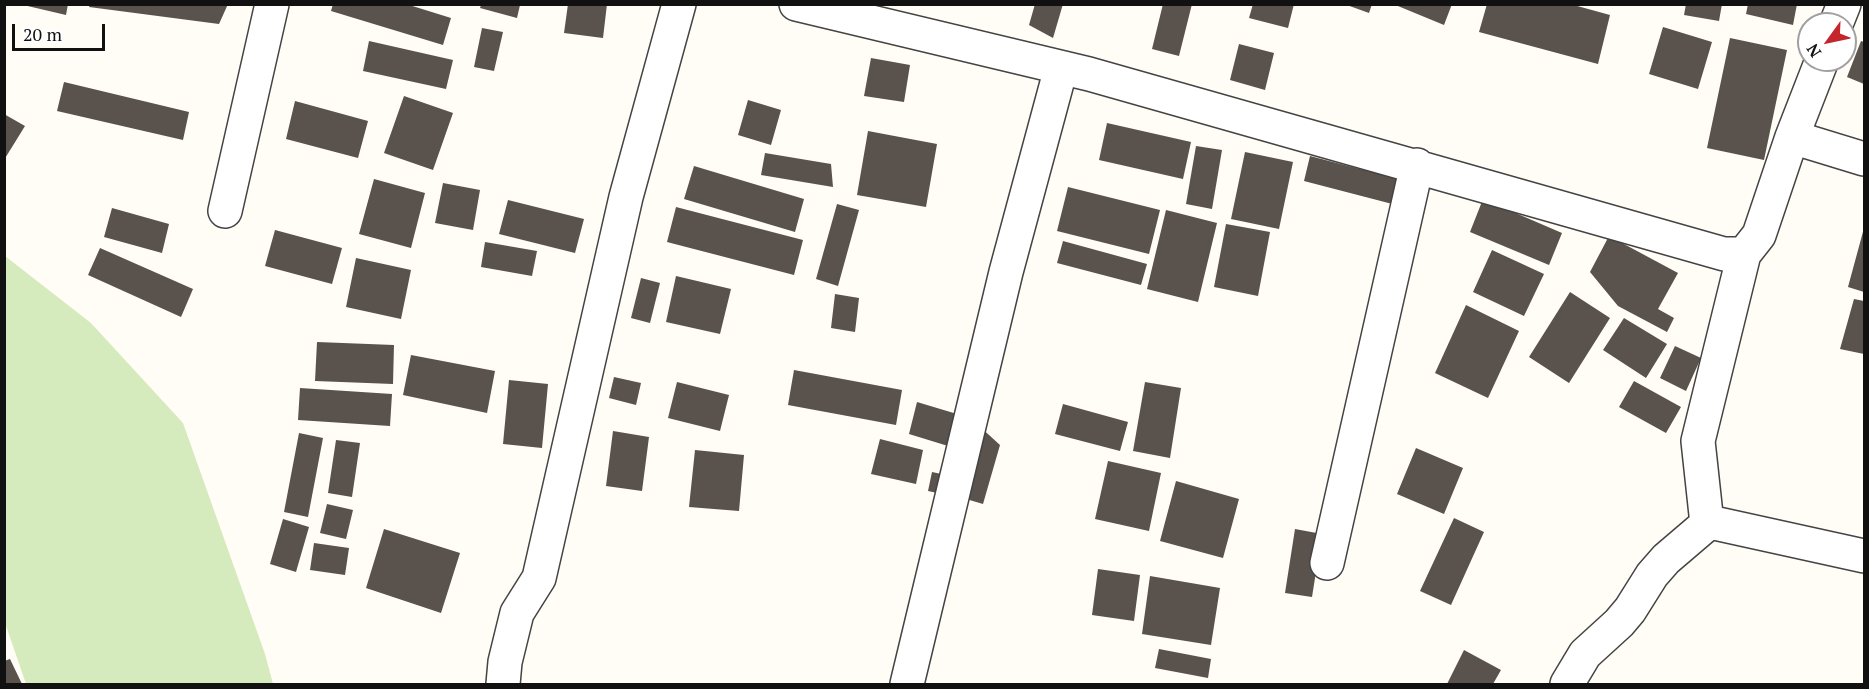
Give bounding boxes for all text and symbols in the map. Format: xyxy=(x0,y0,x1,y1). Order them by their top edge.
scale bar xyxy=(15,12,108,50)
north arrow xyxy=(1797,12,1857,72)
text: 20 m xyxy=(23,22,62,46)
text: N xyxy=(1801,40,1826,62)

